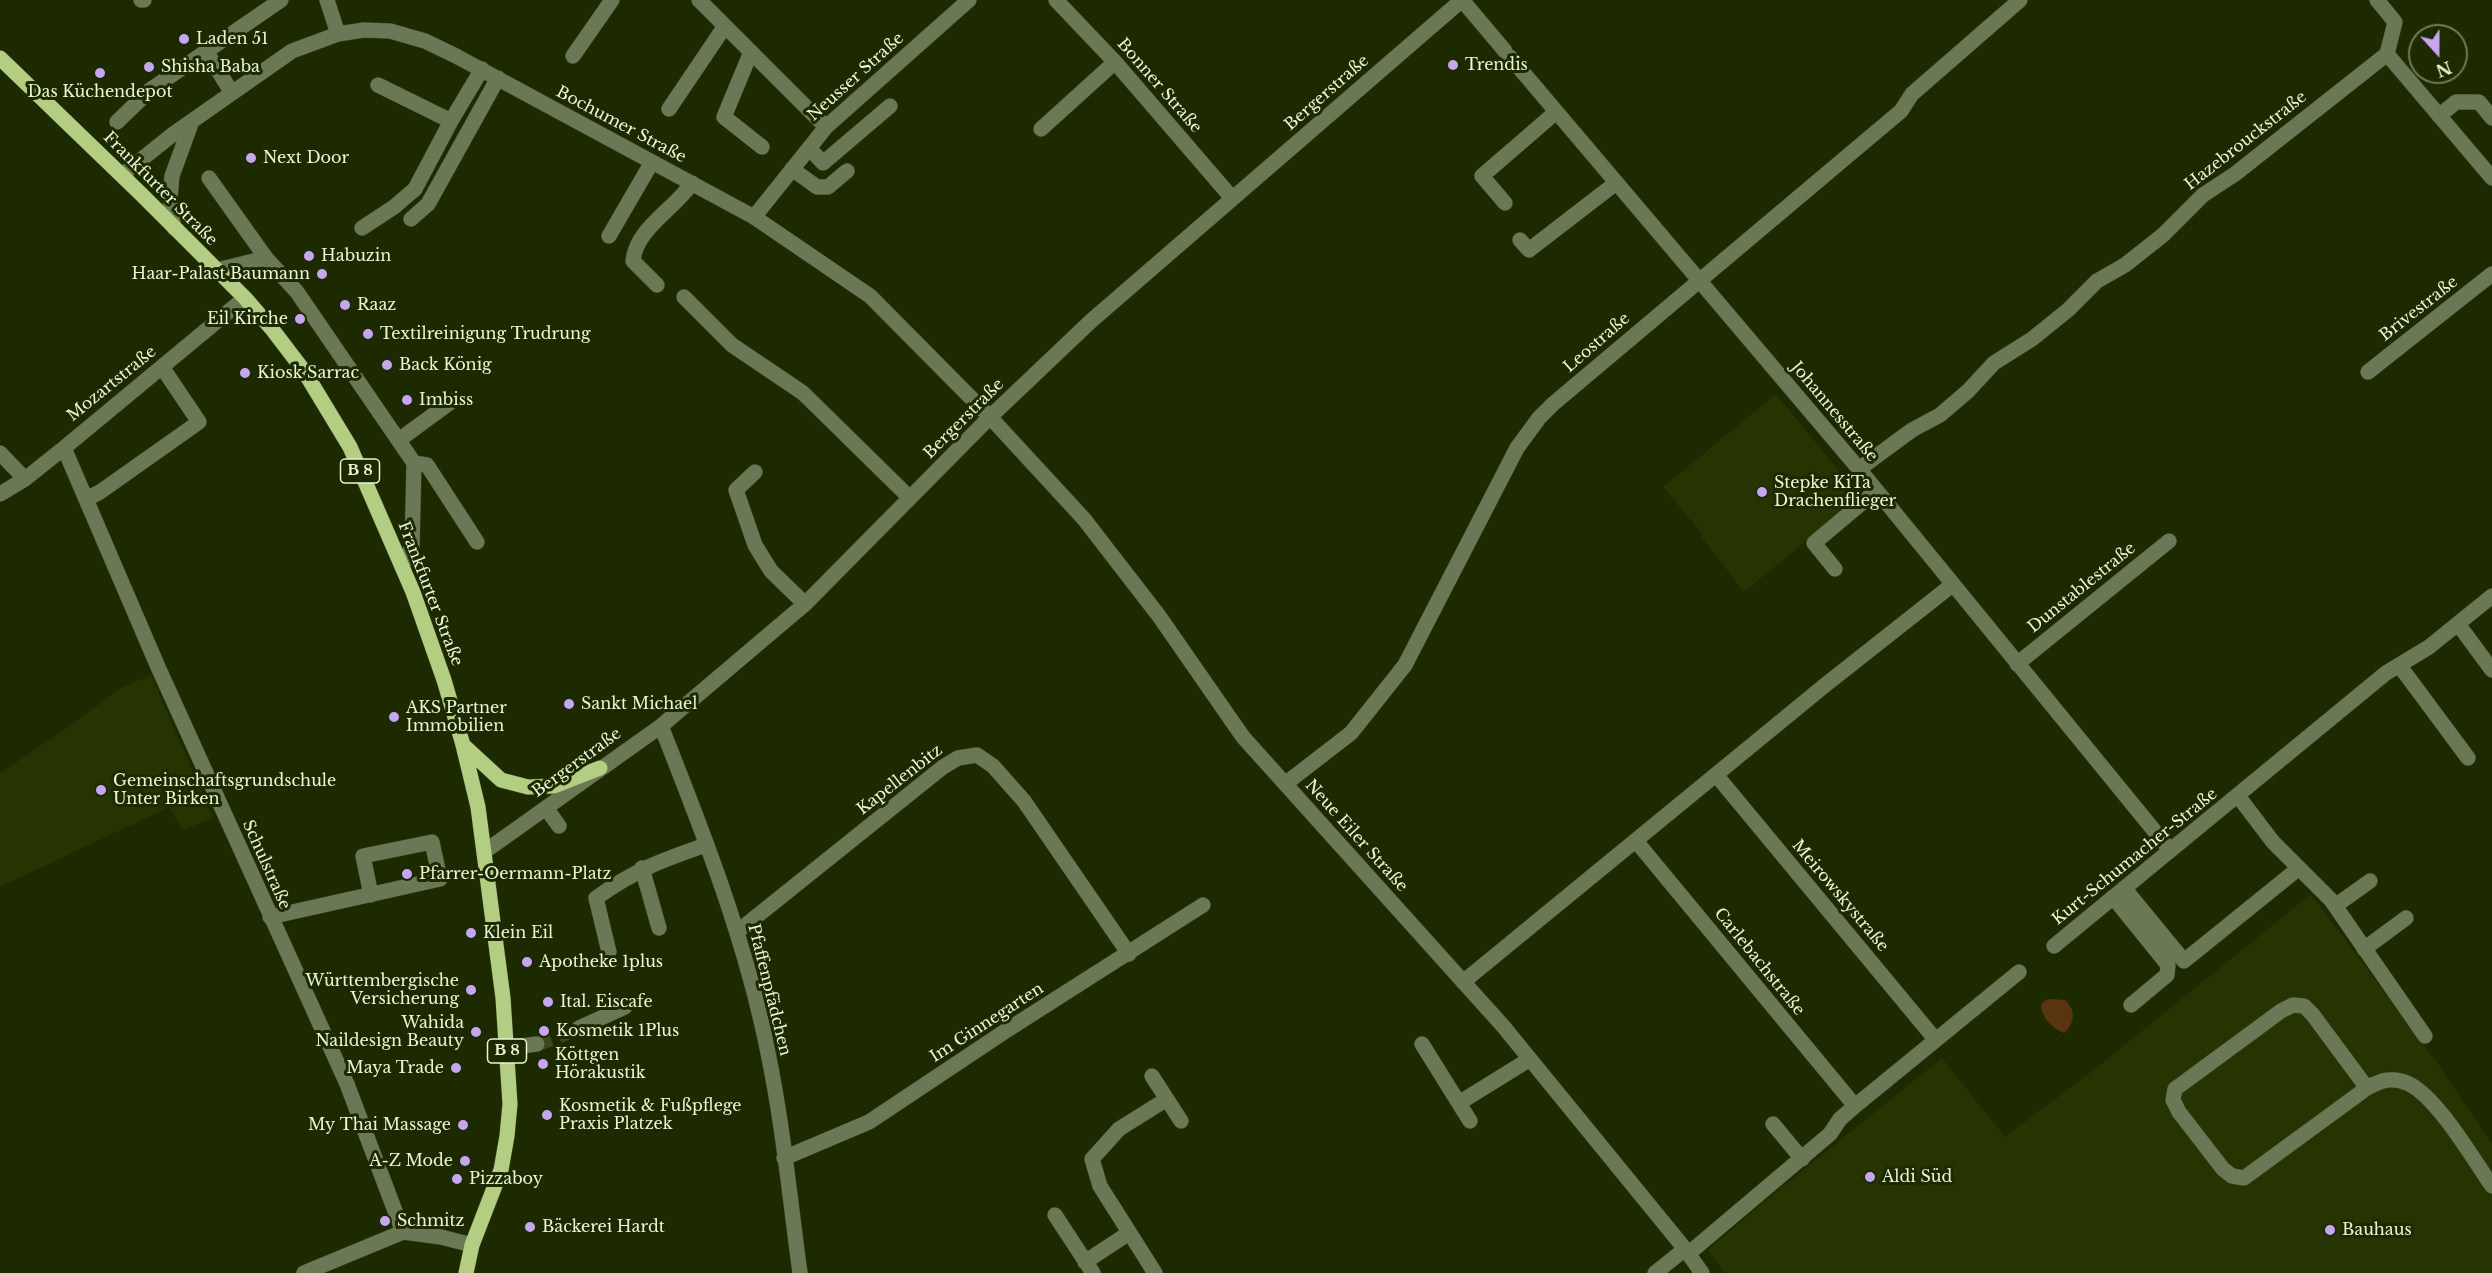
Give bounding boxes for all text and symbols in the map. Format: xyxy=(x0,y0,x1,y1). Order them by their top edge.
north arrow xyxy=(2408,24,2468,84)
place label: Laden 51 xyxy=(196,29,268,49)
street label: Neusser Straße xyxy=(804,29,908,125)
marker: Laden 51 xyxy=(177,32,191,46)
street label: Bonner Straße xyxy=(1113,35,1205,137)
street label: Bergerstraße xyxy=(1281,51,1373,135)
place label: Trendis xyxy=(1465,55,1528,75)
place label: Shisha Baba xyxy=(161,57,260,77)
text: N xyxy=(2433,57,2454,81)
marker: Trendis xyxy=(1446,58,1460,72)
marker: Shisha Baba xyxy=(142,60,156,74)
marker: Das Küchendepot xyxy=(93,66,107,80)
place label: Das Küchendepot xyxy=(28,82,172,102)
street label: Bochumer Straße xyxy=(553,83,689,167)
street label: Hazebrouckstraße xyxy=(2181,88,2311,194)
street label: Frankfurter Straße xyxy=(99,128,221,250)
place label: Next Door xyxy=(263,148,349,168)
marker: Next Door xyxy=(244,151,258,165)
place label: Habuzin xyxy=(321,246,391,266)
marker: Habuzin xyxy=(302,249,316,263)
place label: Haar-Palast Baumann xyxy=(132,264,310,284)
marker: Haar-Palast Baumann xyxy=(315,267,329,281)
street label: Brivestraße xyxy=(2376,273,2462,345)
place label: Raaz xyxy=(357,295,396,315)
marker: Raaz xyxy=(338,298,352,312)
place label: Eil Kirche xyxy=(207,309,288,329)
street label: Leostraße xyxy=(1560,309,1634,377)
marker: Eil Kirche xyxy=(293,312,307,326)
place label: Textilreinigung Trudrung xyxy=(380,324,591,344)
marker: Textilreinigung Trudrung xyxy=(361,327,375,341)
street label: Mozartstraße xyxy=(64,342,160,426)
place label: Back König xyxy=(399,355,492,375)
marker: Back König xyxy=(380,358,394,372)
street label: Johannesstraße xyxy=(1787,358,1881,466)
place label: Kiosk Sarrac xyxy=(257,363,359,383)
marker: Kiosk Sarrac xyxy=(238,366,252,380)
street label: Bergerstraße xyxy=(920,375,1008,463)
place label: Imbiss xyxy=(419,390,473,410)
marker: Imbiss xyxy=(400,393,414,407)
road number: B 8 xyxy=(340,459,380,483)
place label: Stepke KiTa Drachenflieger xyxy=(1774,473,1896,511)
marker: Stepke KiTa Drachenflieger xyxy=(1755,485,1769,499)
street label: Frankfurter Straße xyxy=(394,519,466,669)
street label: Dunstablestraße xyxy=(2024,539,2140,637)
place label: Sankt Michael xyxy=(581,694,697,714)
marker: Sankt Michael xyxy=(562,697,576,711)
place label: AKS Partner Immobilien xyxy=(406,698,507,736)
marker: AKS Partner Immobilien xyxy=(387,710,401,724)
street label: Bergerstraße xyxy=(529,724,625,802)
street label: Kapellenbitz xyxy=(854,741,946,819)
place label: Gemeinschaftsgrundschule Unter Birken xyxy=(113,771,336,809)
street label: Neue Eiler Straße xyxy=(1301,776,1411,896)
marker: Gemeinschaftsgrundschule Unter Birken xyxy=(94,783,108,797)
street label: Kurt-Schumacher-Straße xyxy=(2049,784,2221,930)
street label: Schulstraße xyxy=(238,817,294,913)
street label: Meirowskystraße xyxy=(1788,836,1892,956)
place label: Pfarrer-Oermann-Platz xyxy=(419,864,611,884)
marker: Pfarrer-Oermann-Platz xyxy=(400,867,414,881)
street label: Carlebachstraße xyxy=(1710,904,1808,1020)
street label: Pfaffenpfädchen xyxy=(743,922,795,1058)
place label: Klein Eil xyxy=(483,923,553,943)
marker: Klein Eil xyxy=(464,926,478,940)
place label: Apotheke 1plus xyxy=(539,952,663,972)
marker: Apotheke 1plus xyxy=(520,955,534,969)
place label: Württembergische Versicherung xyxy=(306,971,459,1009)
street label: Im Ginnegarten xyxy=(927,979,1047,1067)
marker: Württembergische Versicherung xyxy=(464,983,478,997)
place label: Ital. Eiscafe xyxy=(560,992,653,1012)
marker: Ital. Eiscafe xyxy=(541,995,555,1009)
place label: Wahida Naildesign Beauty xyxy=(315,1013,464,1051)
place label: Kosmetik 1Plus xyxy=(556,1021,679,1041)
marker: Kosmetik 1Plus xyxy=(537,1024,551,1038)
marker: Wahida Naildesign Beauty xyxy=(469,1025,483,1039)
road number: B 8 xyxy=(488,1039,526,1063)
place label: Köttgen Hörakustik xyxy=(555,1045,646,1083)
marker: Köttgen Hörakustik xyxy=(536,1057,550,1071)
place label: Maya Trade xyxy=(346,1058,444,1078)
marker: Maya Trade xyxy=(449,1061,463,1075)
place label: Kosmetik & Fußpflege Praxis Platzek xyxy=(559,1096,742,1134)
marker: Kosmetik & Fußpflege Praxis Platzek xyxy=(540,1108,554,1122)
place label: My Thai Massage xyxy=(308,1115,451,1135)
marker: My Thai Massage xyxy=(456,1118,470,1132)
place label: A-Z Mode xyxy=(369,1151,453,1171)
marker: A-Z Mode xyxy=(458,1154,472,1168)
place label: Aldi Süd xyxy=(1882,1167,1952,1187)
place label: Pizzaboy xyxy=(469,1169,543,1189)
marker: Aldi Süd xyxy=(1863,1170,1877,1184)
marker: Pizzaboy xyxy=(450,1172,464,1186)
place label: Schmitz xyxy=(397,1211,464,1231)
marker: Schmitz xyxy=(378,1214,392,1228)
place label: Bäckerei Hardt xyxy=(542,1217,665,1237)
marker: Bäckerei Hardt xyxy=(523,1220,537,1234)
place label: Bauhaus xyxy=(2342,1220,2412,1240)
marker: Bauhaus xyxy=(2323,1223,2337,1237)

